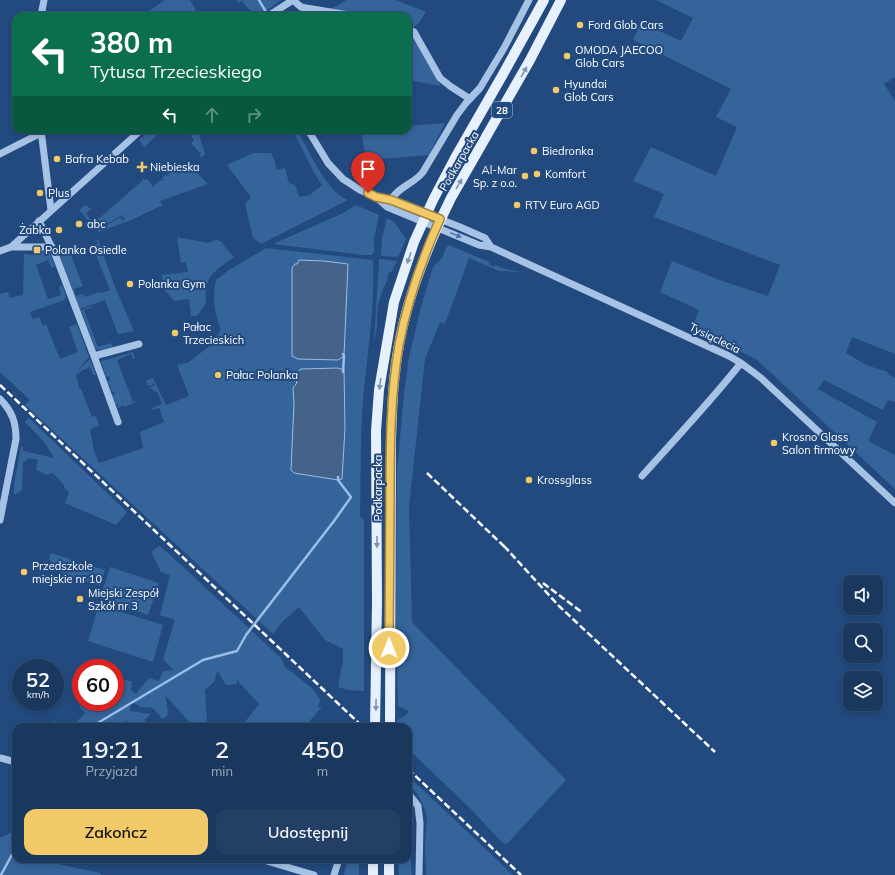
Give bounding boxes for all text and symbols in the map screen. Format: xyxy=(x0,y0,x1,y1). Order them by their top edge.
place label: Ford Glob Cars xyxy=(588,18,663,32)
marker: Ford Glob Cars xyxy=(575,20,585,30)
text: 380 m xyxy=(90,25,173,60)
icon: left xyxy=(24,28,76,80)
place label: OMODA JAECOO Glob Cars xyxy=(575,43,663,70)
marker: OMODA JAECOO Glob Cars xyxy=(562,51,572,61)
text: Tytusa Trzecieskiego xyxy=(90,60,262,83)
one-way arrow xyxy=(520,66,527,78)
place label: Hyundai Glob Cars xyxy=(564,77,614,104)
marker: Hyundai Glob Cars xyxy=(551,85,561,95)
road number: 28 xyxy=(492,102,512,118)
icon: left xyxy=(159,104,181,126)
icon: ahead xyxy=(201,104,223,126)
icon: right xyxy=(243,104,265,126)
street label: Podkarpacka xyxy=(436,129,482,193)
place label: Biedronka xyxy=(542,144,594,158)
marker: Biedronka xyxy=(529,146,539,156)
place label: Bafra Kebab xyxy=(65,152,129,166)
pin xyxy=(351,152,385,193)
marker: Bafra Kebab xyxy=(52,154,62,164)
icon: arrive xyxy=(357,158,379,180)
place label: Niebieska xyxy=(150,160,200,174)
marker: Niebieska xyxy=(137,162,147,172)
place label: Al-Mar Sp. z o.o. xyxy=(473,163,517,190)
place label: Komfort xyxy=(545,167,586,181)
marker: Komfort xyxy=(532,169,542,179)
marker: Al-Mar Sp. z o.o. xyxy=(520,171,530,181)
one-way arrow xyxy=(455,178,462,190)
place label: Plus xyxy=(48,186,70,200)
marker: Plus xyxy=(35,188,45,198)
place label: RTV Euro AGD xyxy=(525,198,600,212)
marker: RTV Euro AGD xyxy=(512,200,522,210)
place label: abc xyxy=(87,217,106,231)
marker: abc xyxy=(74,219,84,229)
place label: Żabka xyxy=(19,223,51,237)
marker: Żabka xyxy=(54,225,64,235)
one-way arrow xyxy=(451,233,463,239)
place label: Polanka Osiedle xyxy=(45,243,127,257)
marker: Polanka Osiedle xyxy=(32,245,42,255)
one-way arrow xyxy=(405,252,411,264)
place label: Polanka Gym xyxy=(138,277,205,291)
marker: Polanka Gym xyxy=(125,279,135,289)
place label: Pałac Trzecieskich xyxy=(183,320,244,347)
street label: Tysiąclecia xyxy=(687,320,743,356)
marker: Pałac Trzecieskich xyxy=(170,328,180,338)
place label: Pałac Polanka xyxy=(226,368,298,382)
marker: Pałac Polanka xyxy=(213,370,223,380)
one-way arrow xyxy=(377,378,383,390)
place label: Krosno Glass Salon firmowy xyxy=(782,430,856,457)
marker: Krosno Glass Salon firmowy xyxy=(769,438,779,448)
street label: Podkarpacka xyxy=(371,455,385,521)
place label: Krossglass xyxy=(537,473,592,487)
marker: Krossglass xyxy=(524,475,534,485)
one-way arrow xyxy=(374,536,380,549)
place label: Przedszkole miejskie nr 10 xyxy=(32,559,102,586)
marker: Przedszkole miejskie nr 10 xyxy=(19,567,29,577)
map controls xyxy=(843,575,883,711)
button: sound xyxy=(843,575,883,615)
place label: Miejski Zespół Szkół nr 3 xyxy=(88,586,159,613)
marker: Miejski Zespół Szkół nr 3 xyxy=(75,594,85,604)
button: search xyxy=(843,623,883,663)
position arrow xyxy=(368,627,410,669)
speed limit sign: 60 xyxy=(72,659,124,711)
text: 52 xyxy=(26,667,50,692)
button: layers xyxy=(843,671,883,711)
text: km/h xyxy=(27,688,49,701)
one-way arrow xyxy=(373,699,379,712)
text: 19:21 xyxy=(80,734,143,764)
text: 2 xyxy=(215,734,229,764)
text: 450 xyxy=(301,734,344,764)
text: Przyjazd xyxy=(85,763,137,779)
text: min xyxy=(211,763,233,779)
text: m xyxy=(317,763,328,779)
button: Zakończ xyxy=(24,809,208,855)
button: Udostępnij xyxy=(216,809,400,855)

